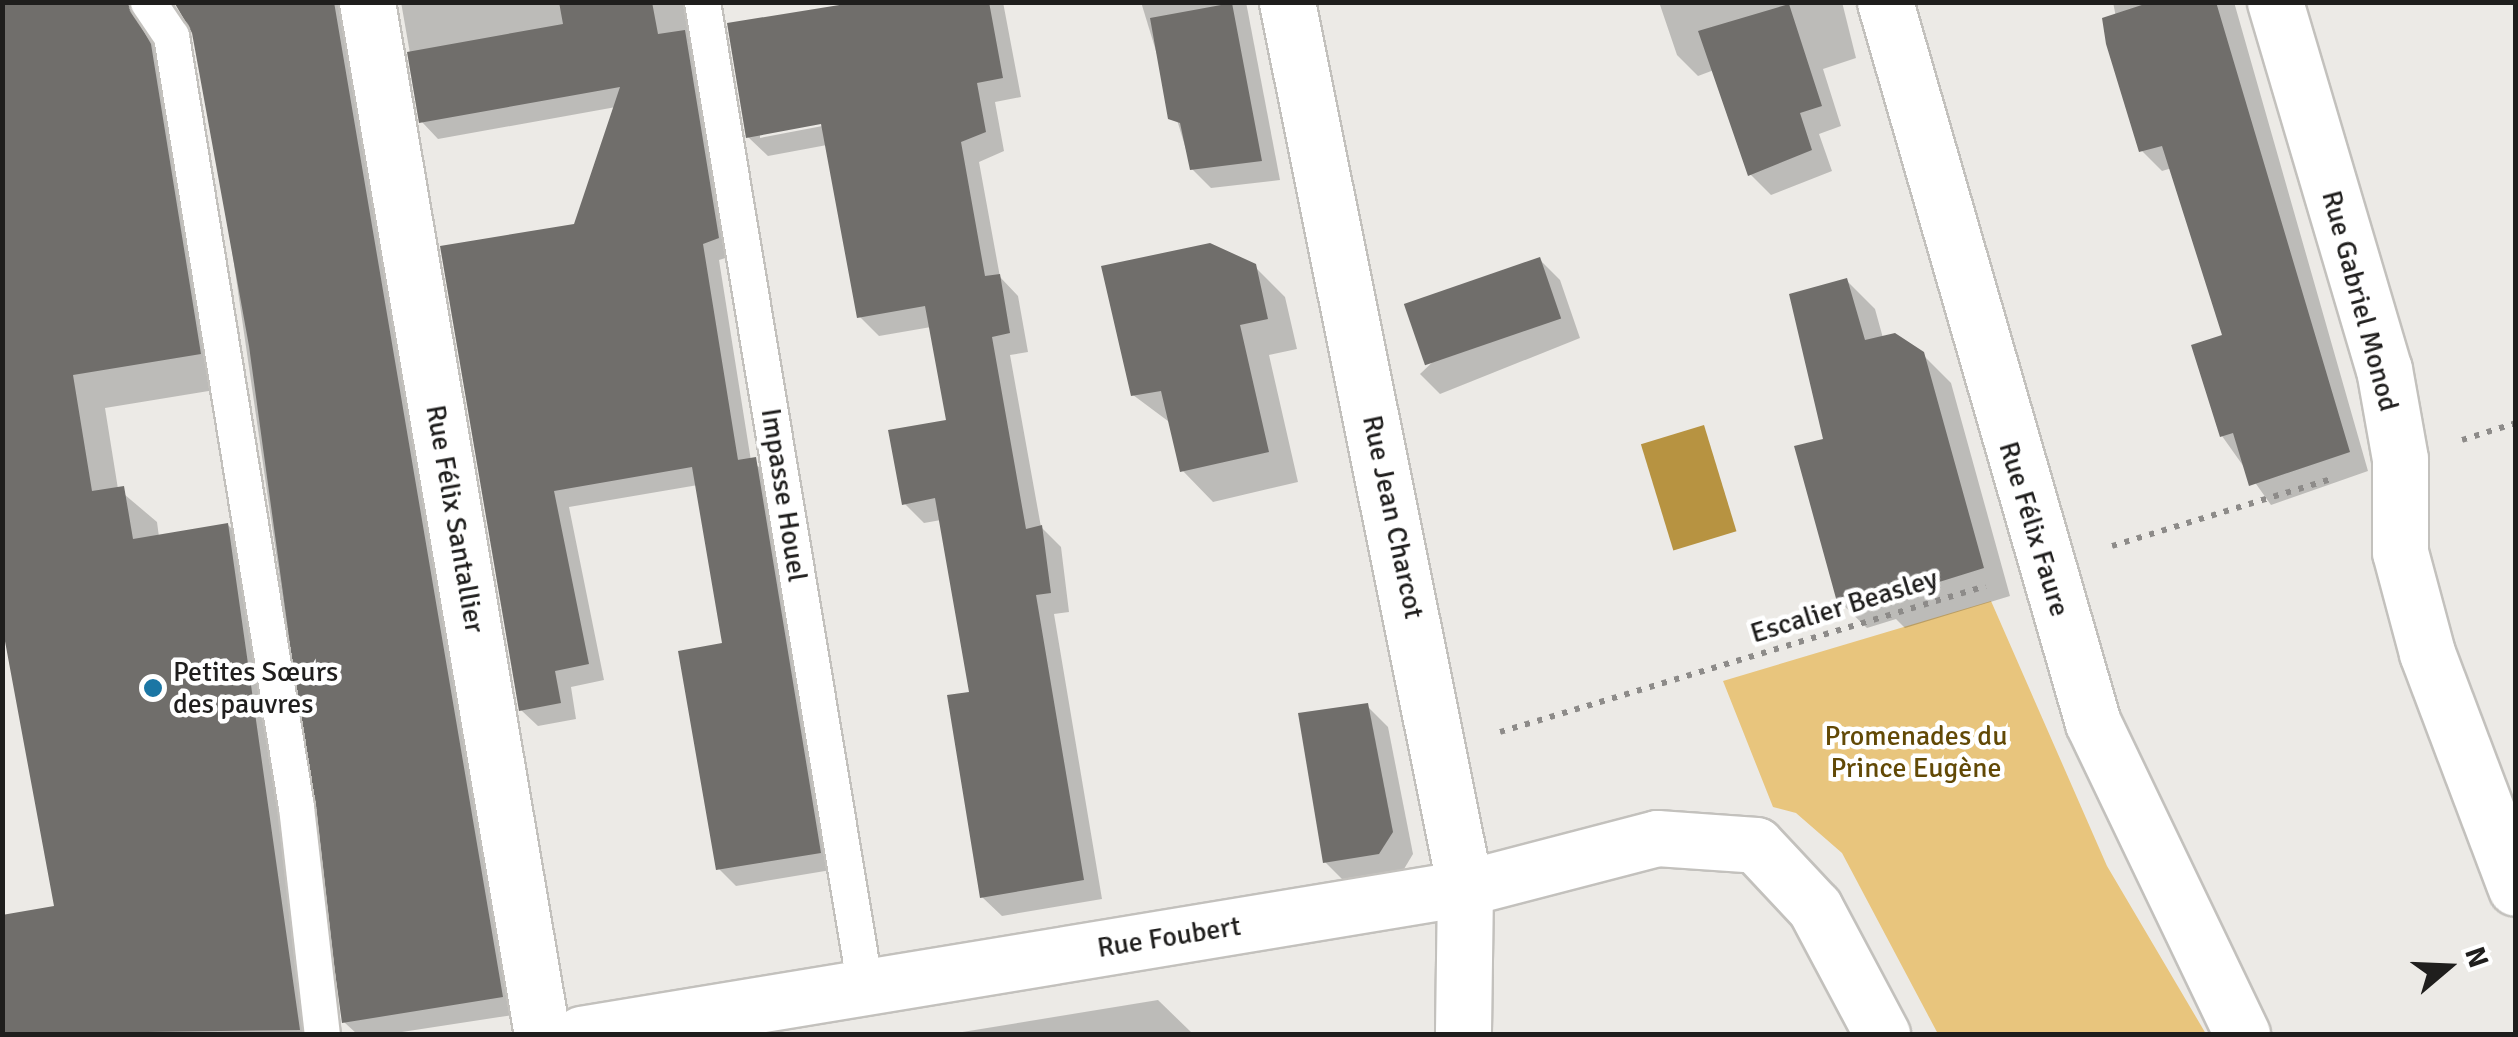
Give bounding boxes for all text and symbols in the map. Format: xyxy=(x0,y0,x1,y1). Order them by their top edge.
street label: Rue Gabriel Monod xyxy=(2314,187,2406,415)
street label: Rue Félix Santallier xyxy=(418,402,492,636)
street label: Impasse Houel xyxy=(754,406,814,584)
street label: Rue Jean Charcot xyxy=(1355,412,1431,622)
street label: Rue Félix Faure xyxy=(1991,438,2077,620)
street label: Escalier Beasley xyxy=(1746,562,1942,650)
place label: Petites Sœurs des pauvres xyxy=(173,655,338,721)
marker: Petites Sœurs des pauvres xyxy=(142,677,164,699)
park label: Promenades du Prince Eugène xyxy=(1825,719,2007,785)
street label: Rue Foubert xyxy=(1095,909,1243,965)
north arrow xyxy=(2398,917,2498,1017)
text: N xyxy=(2457,942,2496,972)

